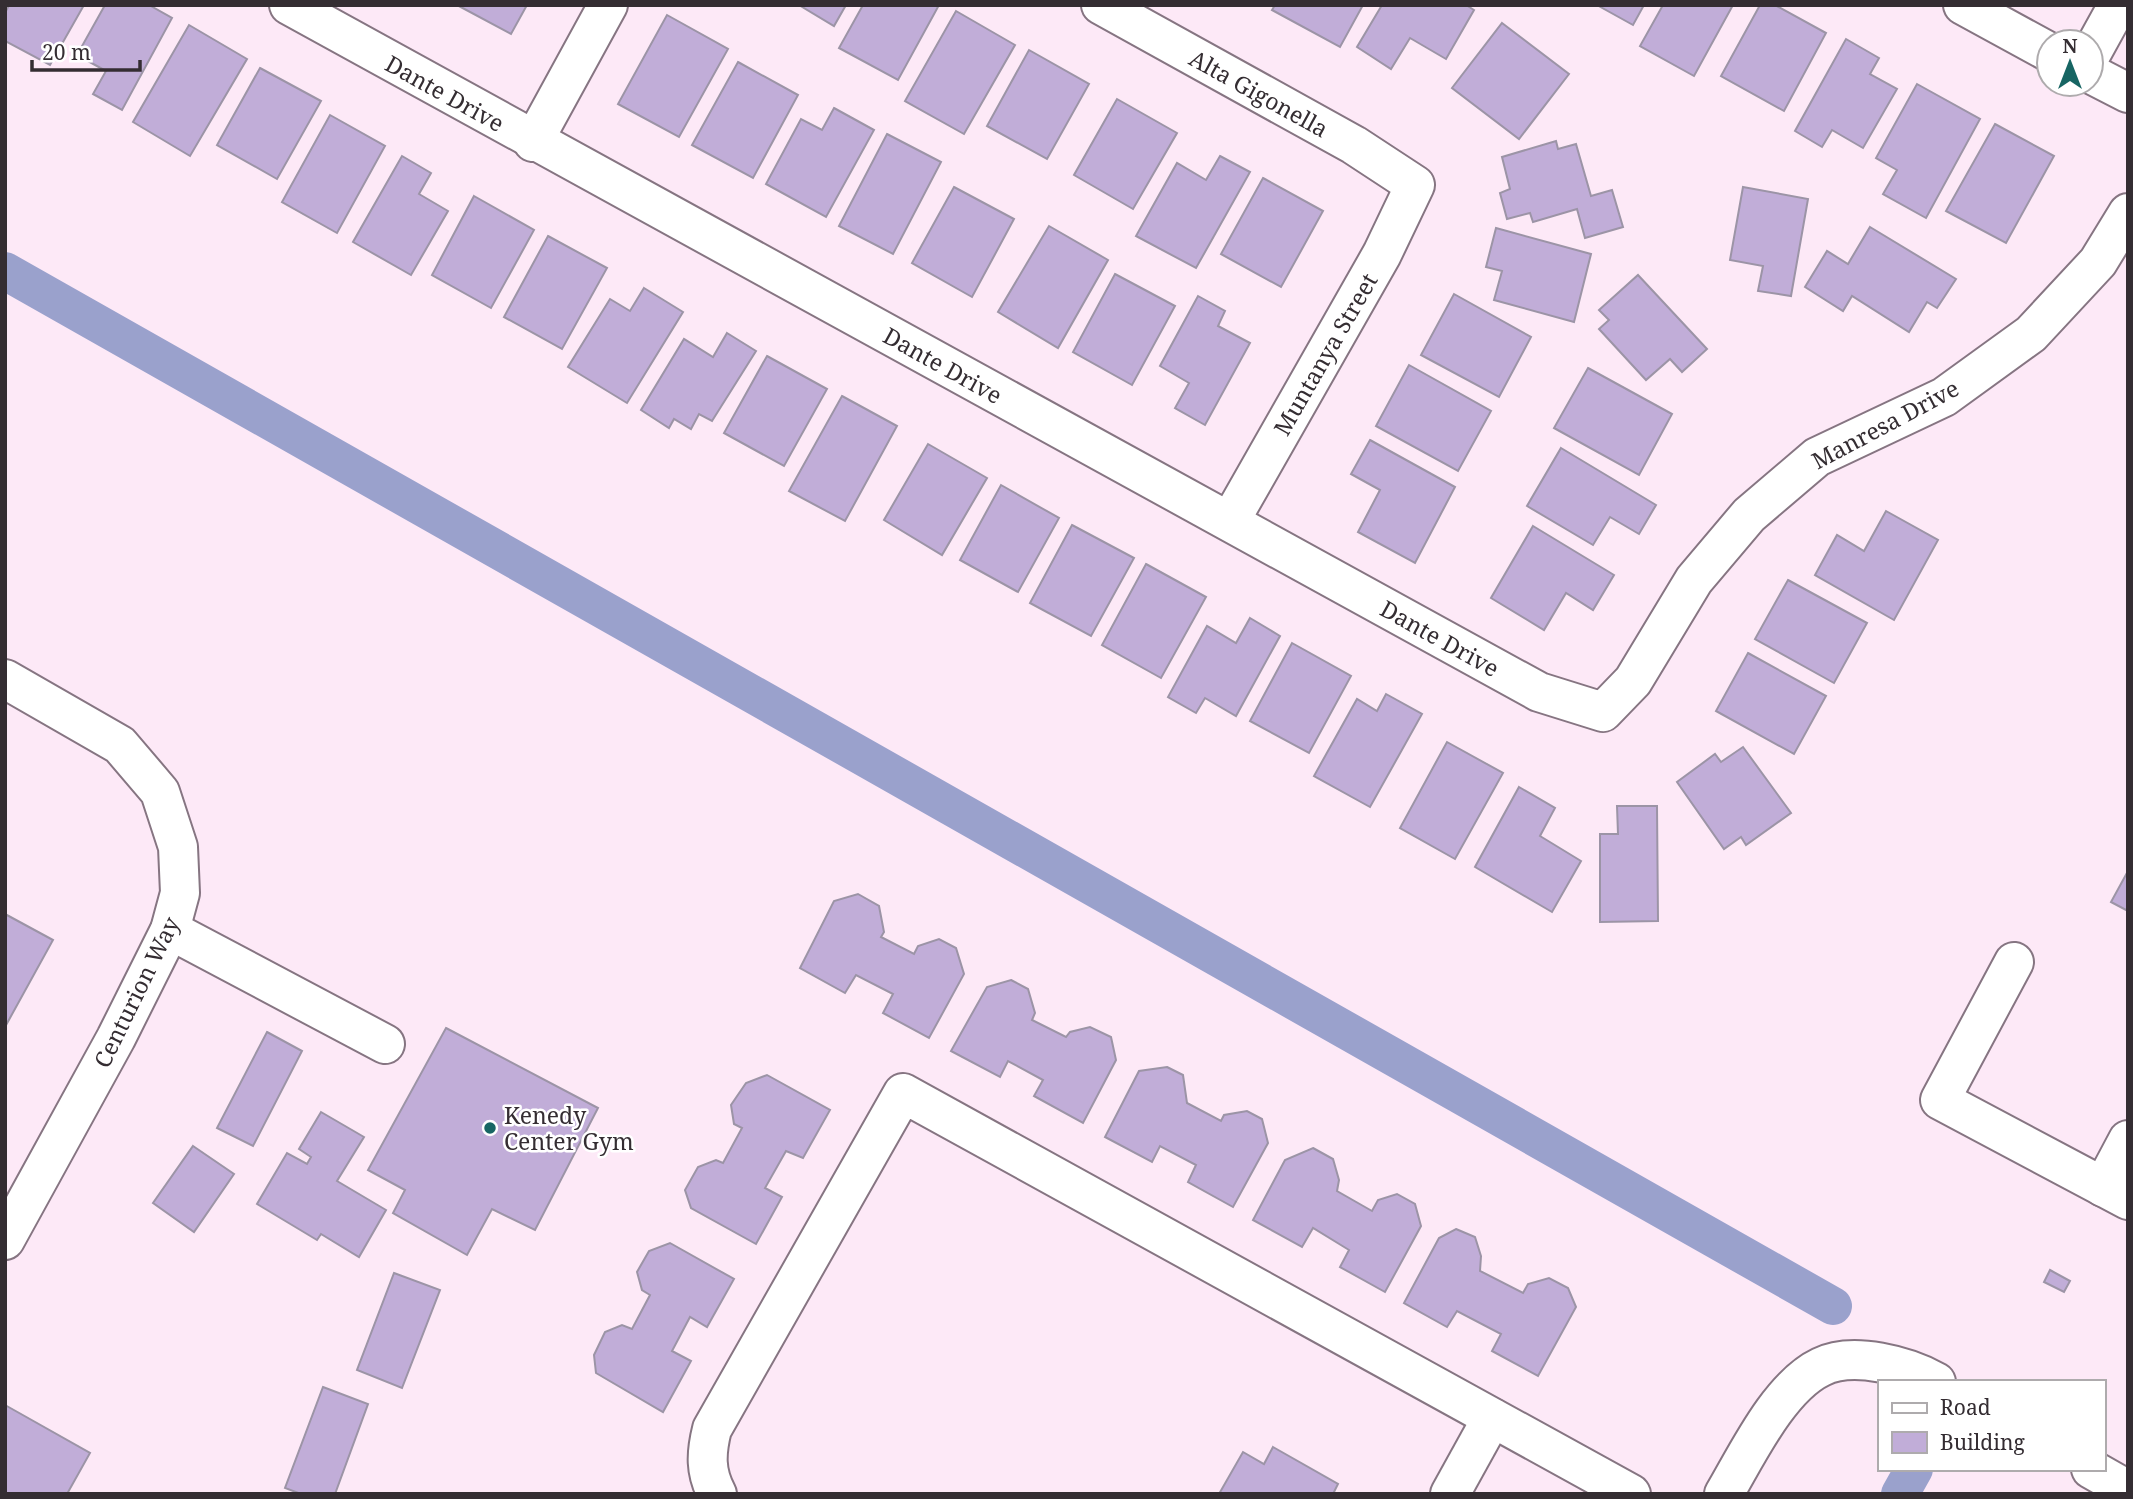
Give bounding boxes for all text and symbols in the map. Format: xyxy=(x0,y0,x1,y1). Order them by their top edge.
scale bar xyxy=(32,28,140,72)
north arrow xyxy=(2035,28,2105,98)
text: N xyxy=(2063,33,2078,59)
text: 20 m xyxy=(42,38,91,66)
street label: Alta Gigonella xyxy=(1184,42,1334,144)
street label: Dante Drive xyxy=(380,47,510,139)
street label: Muntanya Street xyxy=(1266,267,1384,441)
street label: Dante Drive xyxy=(878,319,1008,411)
street label: Manresa Drive xyxy=(1806,372,1964,476)
street label: Dante Drive xyxy=(1375,592,1505,684)
street label: Centurion Way xyxy=(86,911,186,1073)
place label: Kenedy Center Gym xyxy=(504,1099,634,1157)
marker: Kenedy Center Gym xyxy=(482,1120,498,1136)
legend xyxy=(1878,1380,2105,1471)
text: Road xyxy=(1940,1393,1991,1421)
text: Building xyxy=(1940,1428,2025,1456)

